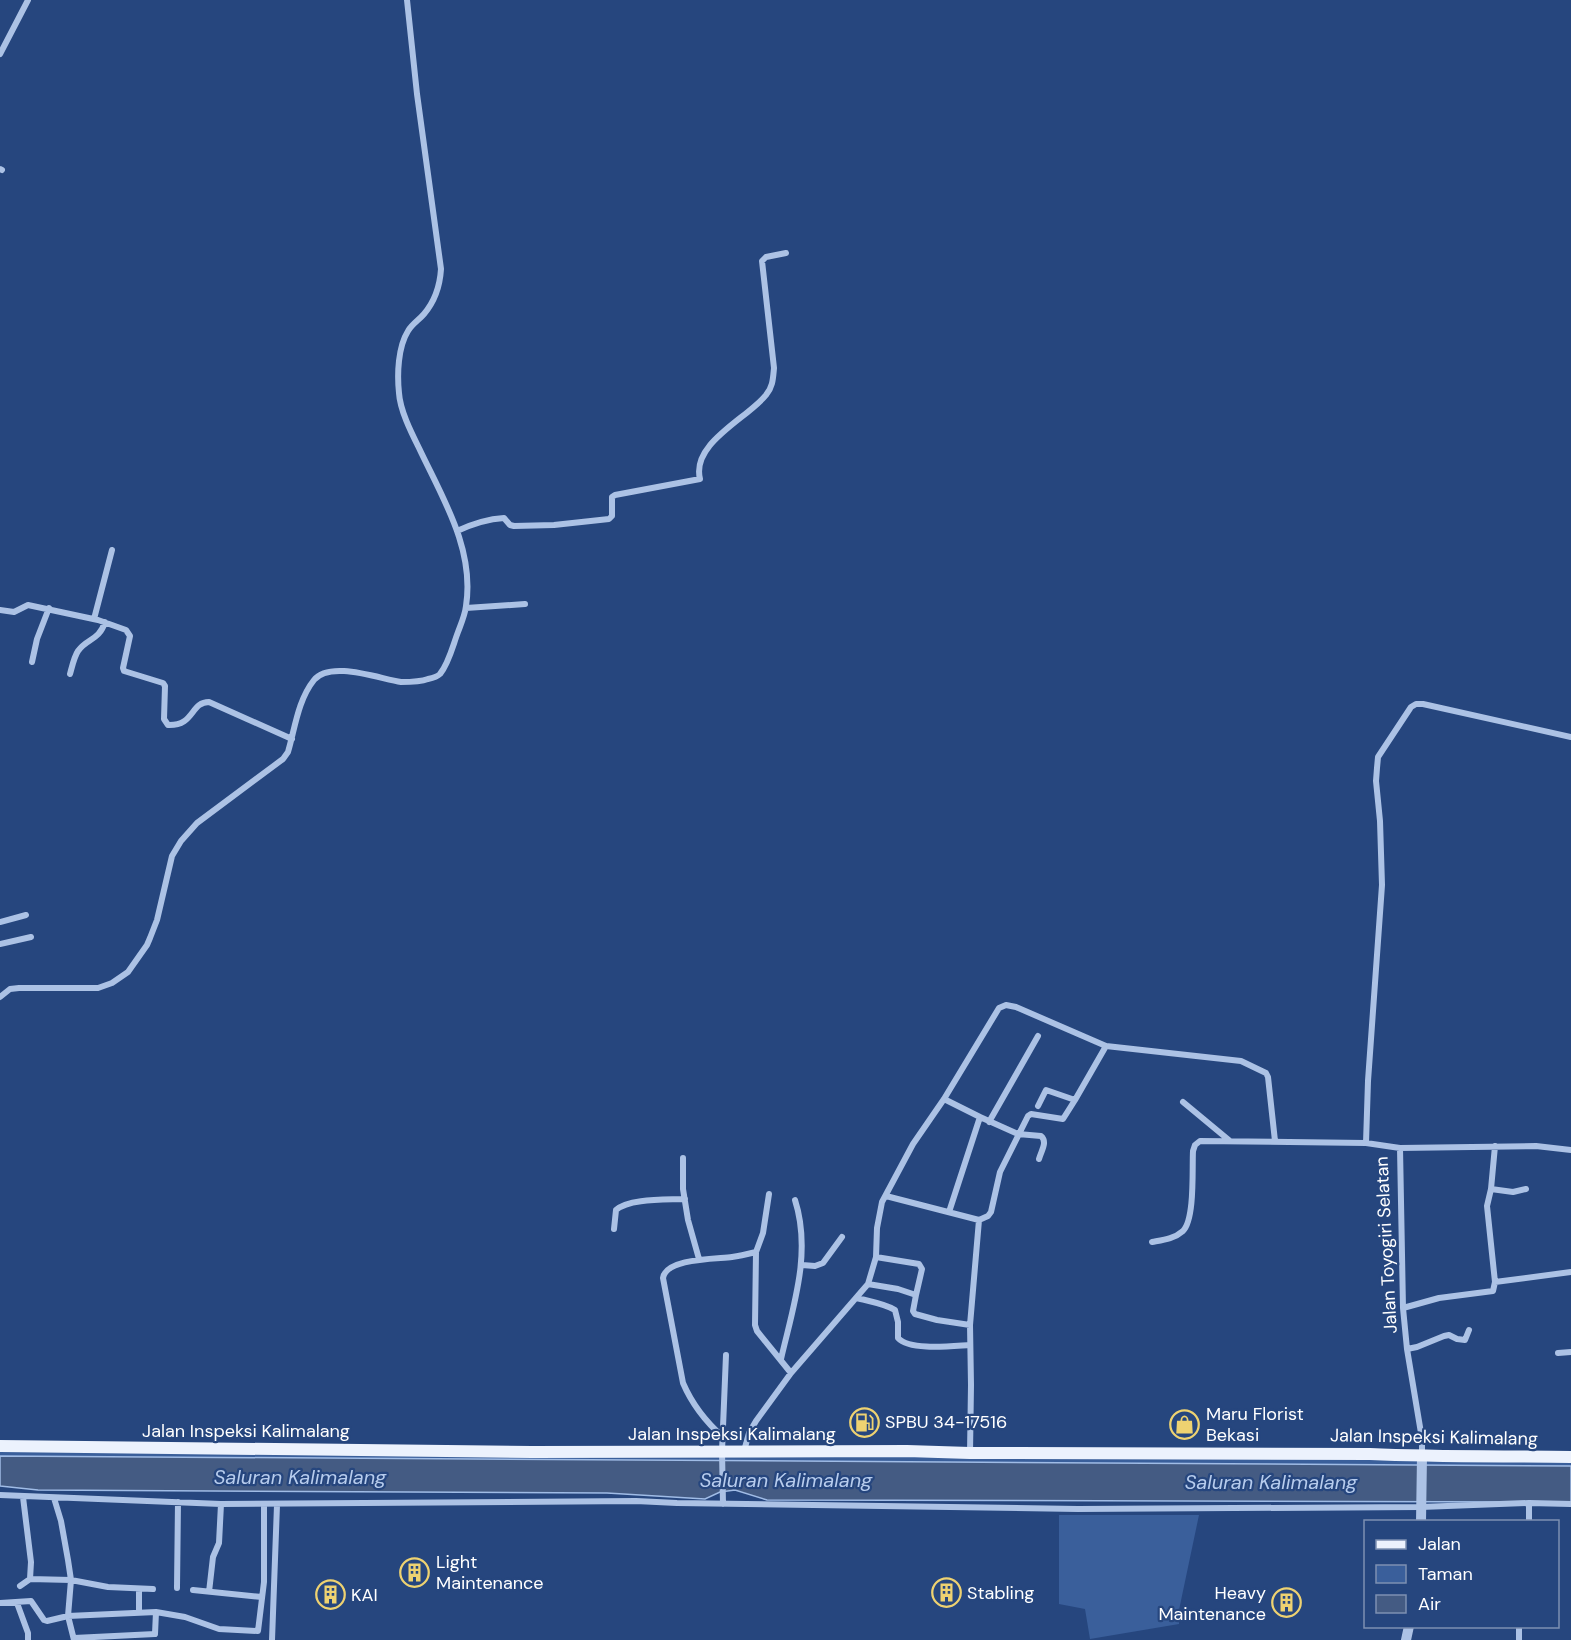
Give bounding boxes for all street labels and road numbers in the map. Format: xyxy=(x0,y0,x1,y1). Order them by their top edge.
street label: Jalan Toyogiri Selatan xyxy=(1369,1156,1403,1334)
street label: Jalan Inspeksi Kalimalang xyxy=(142,1419,350,1443)
street label: Jalan Inspeksi Kalimalang xyxy=(628,1422,836,1446)
street label: Jalan Inspeksi Kalimalang xyxy=(1330,1423,1538,1451)

